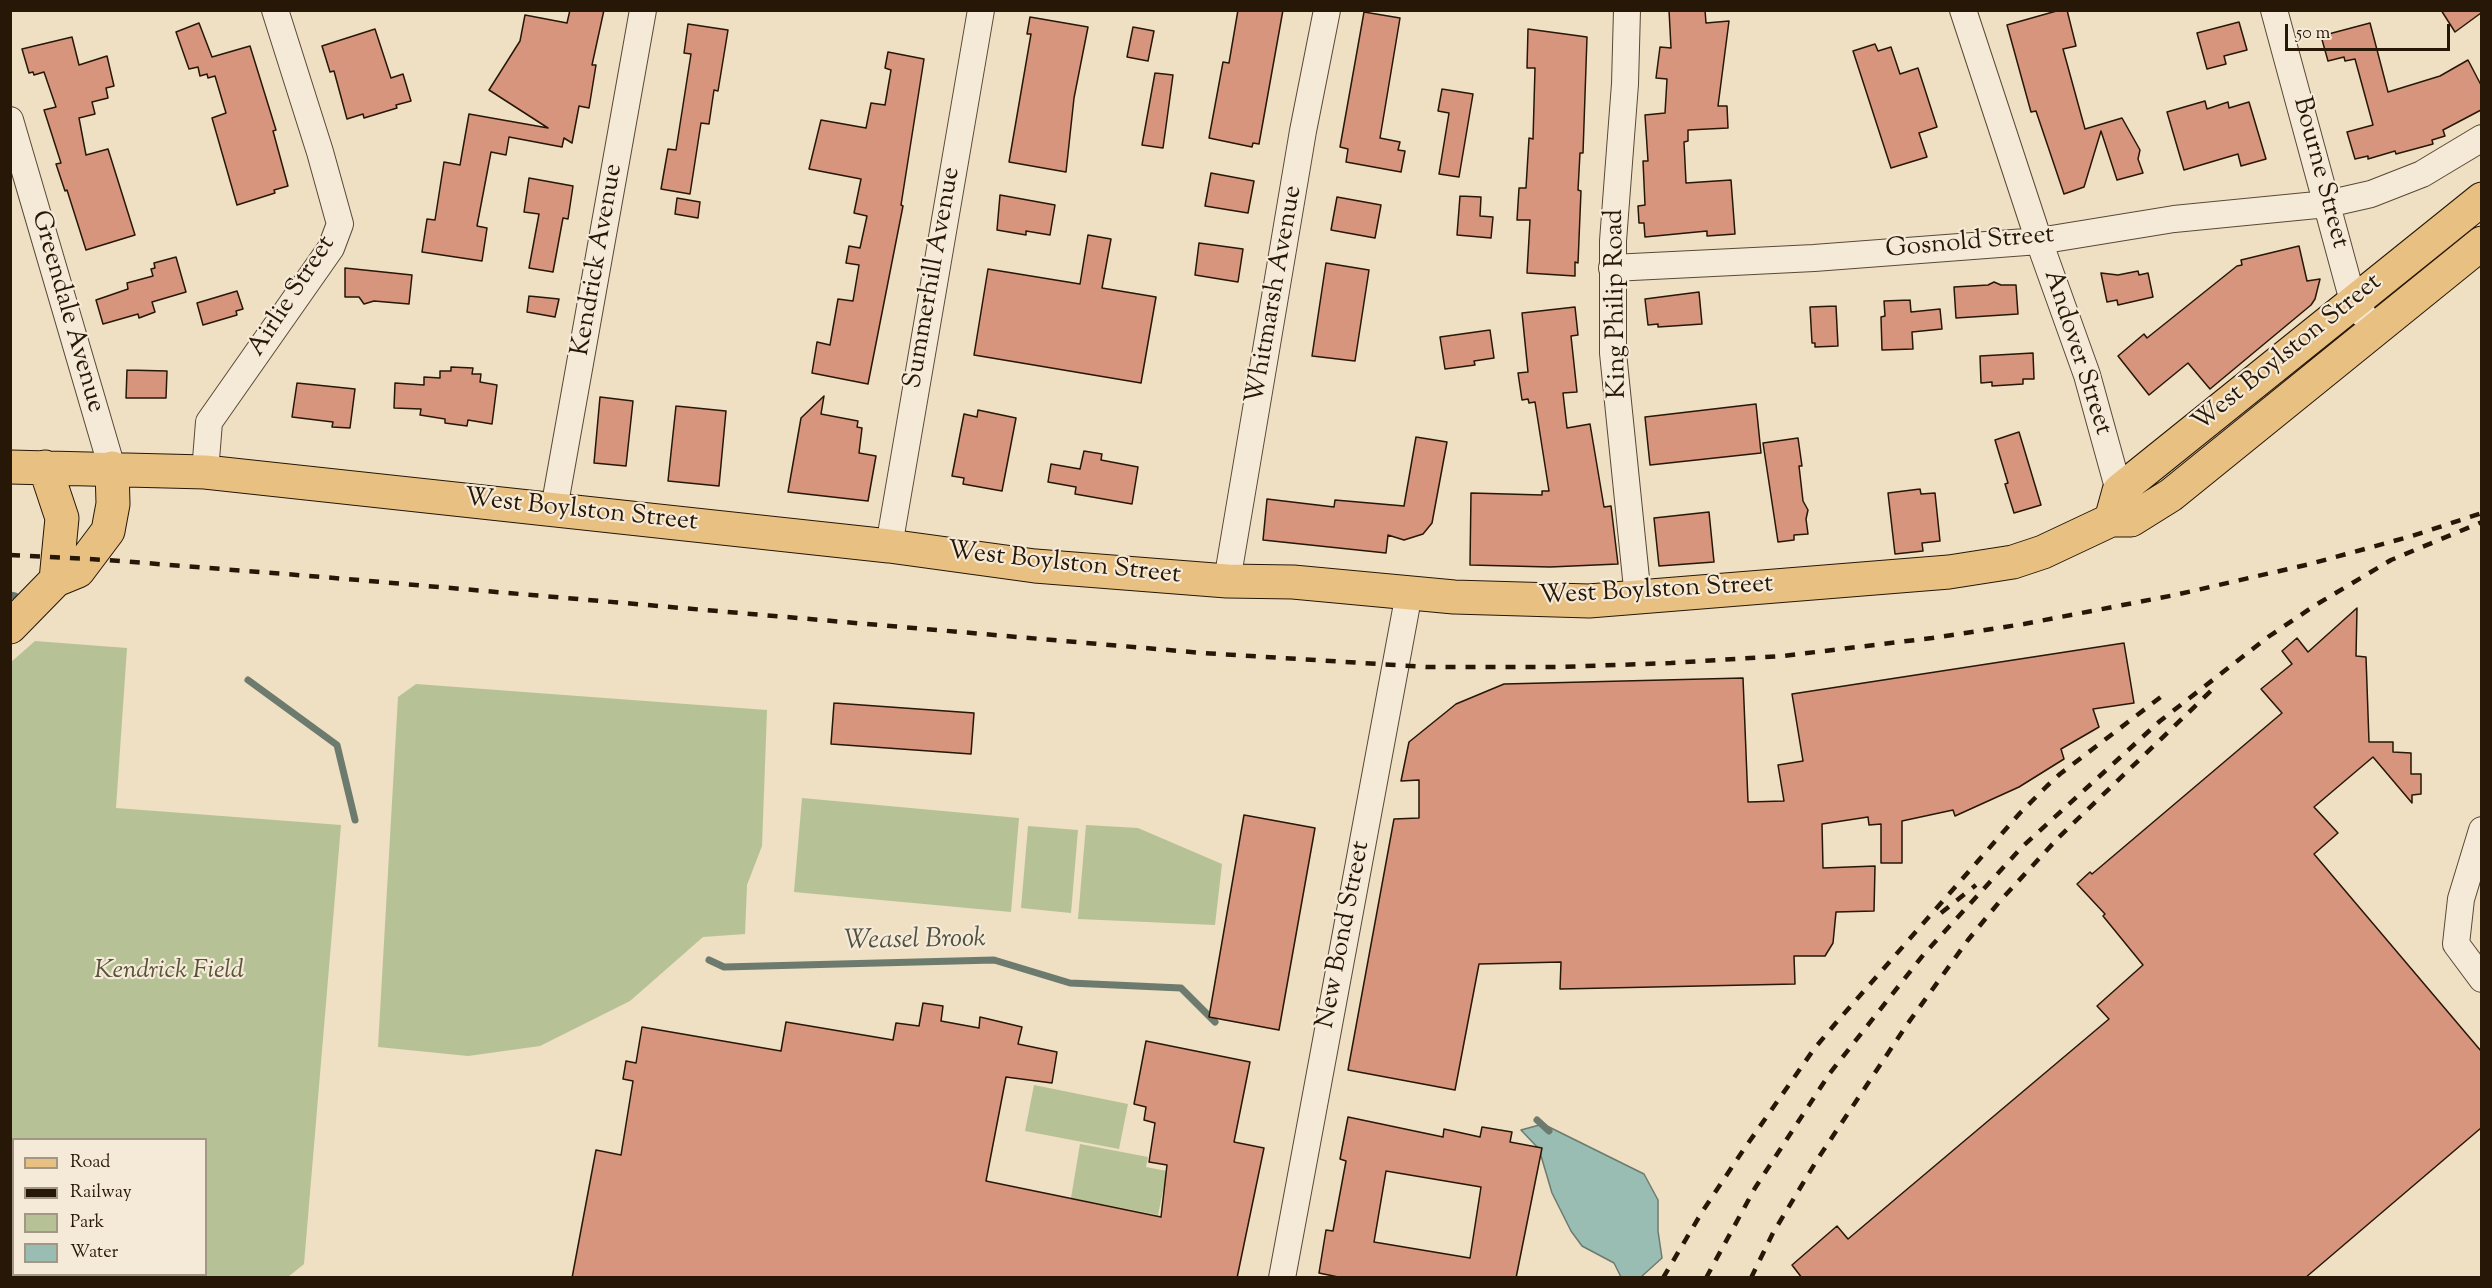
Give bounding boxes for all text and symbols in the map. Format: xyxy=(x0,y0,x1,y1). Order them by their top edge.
scale bar xyxy=(2288,12,2453,50)
text: 50 m xyxy=(2296,21,2330,47)
street label: Bourne Street xyxy=(2284,94,2354,252)
street label: Kendrick Avenue xyxy=(567,162,631,358)
street label: Summerhill Avenue xyxy=(899,165,969,391)
street label: Whitmarsh Avenue xyxy=(1241,183,1311,407)
street label: Greendale Avenue xyxy=(22,207,110,417)
street label: King Philip Road xyxy=(1601,209,1635,399)
street label: Gosnold Street xyxy=(1884,221,2056,267)
street label: Airlie Street xyxy=(243,231,343,363)
street label: Andover Street xyxy=(2035,267,2117,439)
street label: West Boylston Street xyxy=(2187,268,2389,440)
street label: West Boylston Street xyxy=(463,484,699,540)
street label: West Boylston Street xyxy=(946,537,1182,593)
street label: West Boylston Street xyxy=(1538,570,1774,614)
street label: New Bond Street xyxy=(1312,839,1378,1031)
water label: Weasel Brook xyxy=(844,925,986,959)
park label: Kendrick Field xyxy=(94,957,244,989)
legend xyxy=(12,1138,207,1276)
text: Road xyxy=(70,1150,110,1176)
text: Railway xyxy=(70,1180,132,1206)
text: Park xyxy=(70,1210,104,1236)
text: Water xyxy=(70,1240,118,1266)

